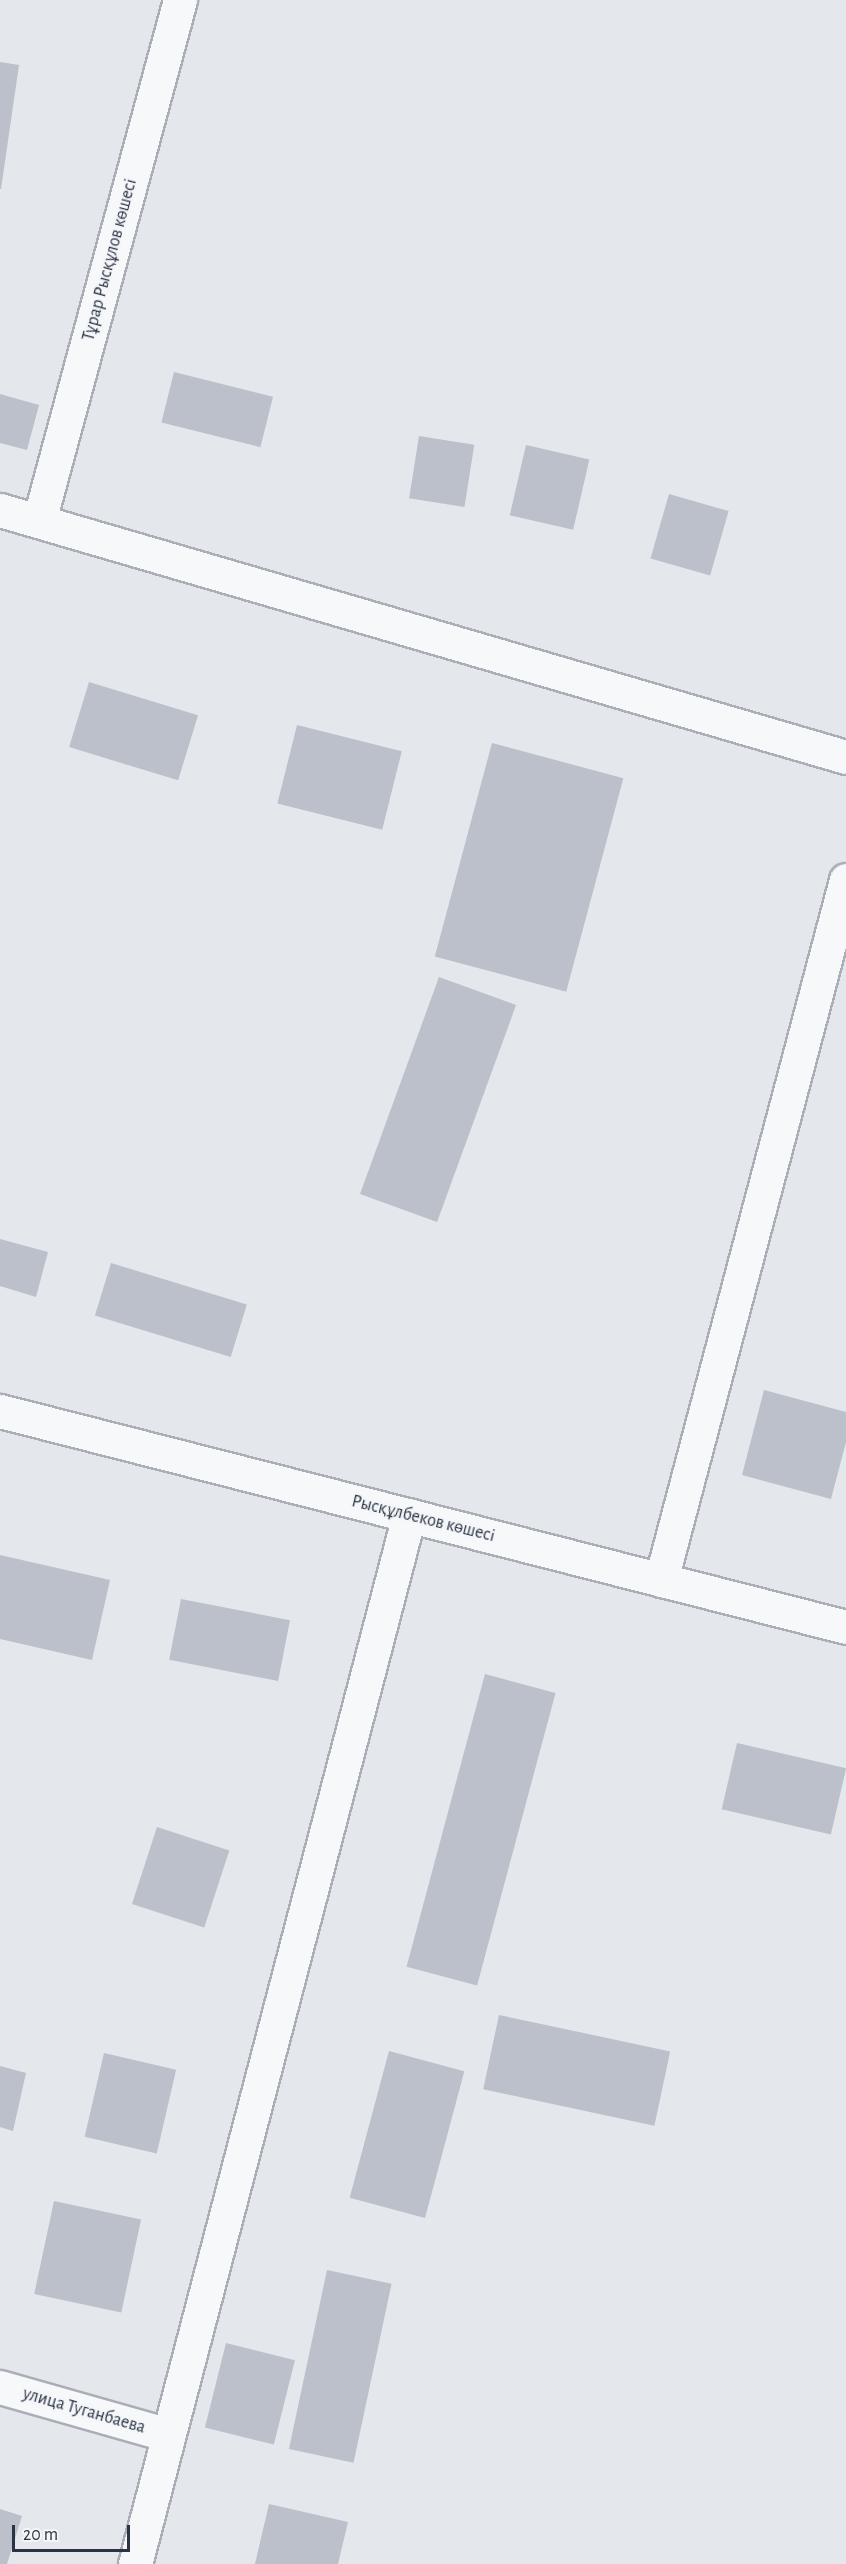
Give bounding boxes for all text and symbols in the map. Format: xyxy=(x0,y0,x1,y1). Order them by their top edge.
street label: Тұрар Рысқұлов көшесі xyxy=(78,177,142,343)
street label: Рысқұлбеков көшесі xyxy=(349,1491,497,1547)
street label: улица Туганбаева xyxy=(20,2383,148,2439)
scale bar xyxy=(15,2513,134,2551)
text: 20 m xyxy=(23,2526,58,2544)

